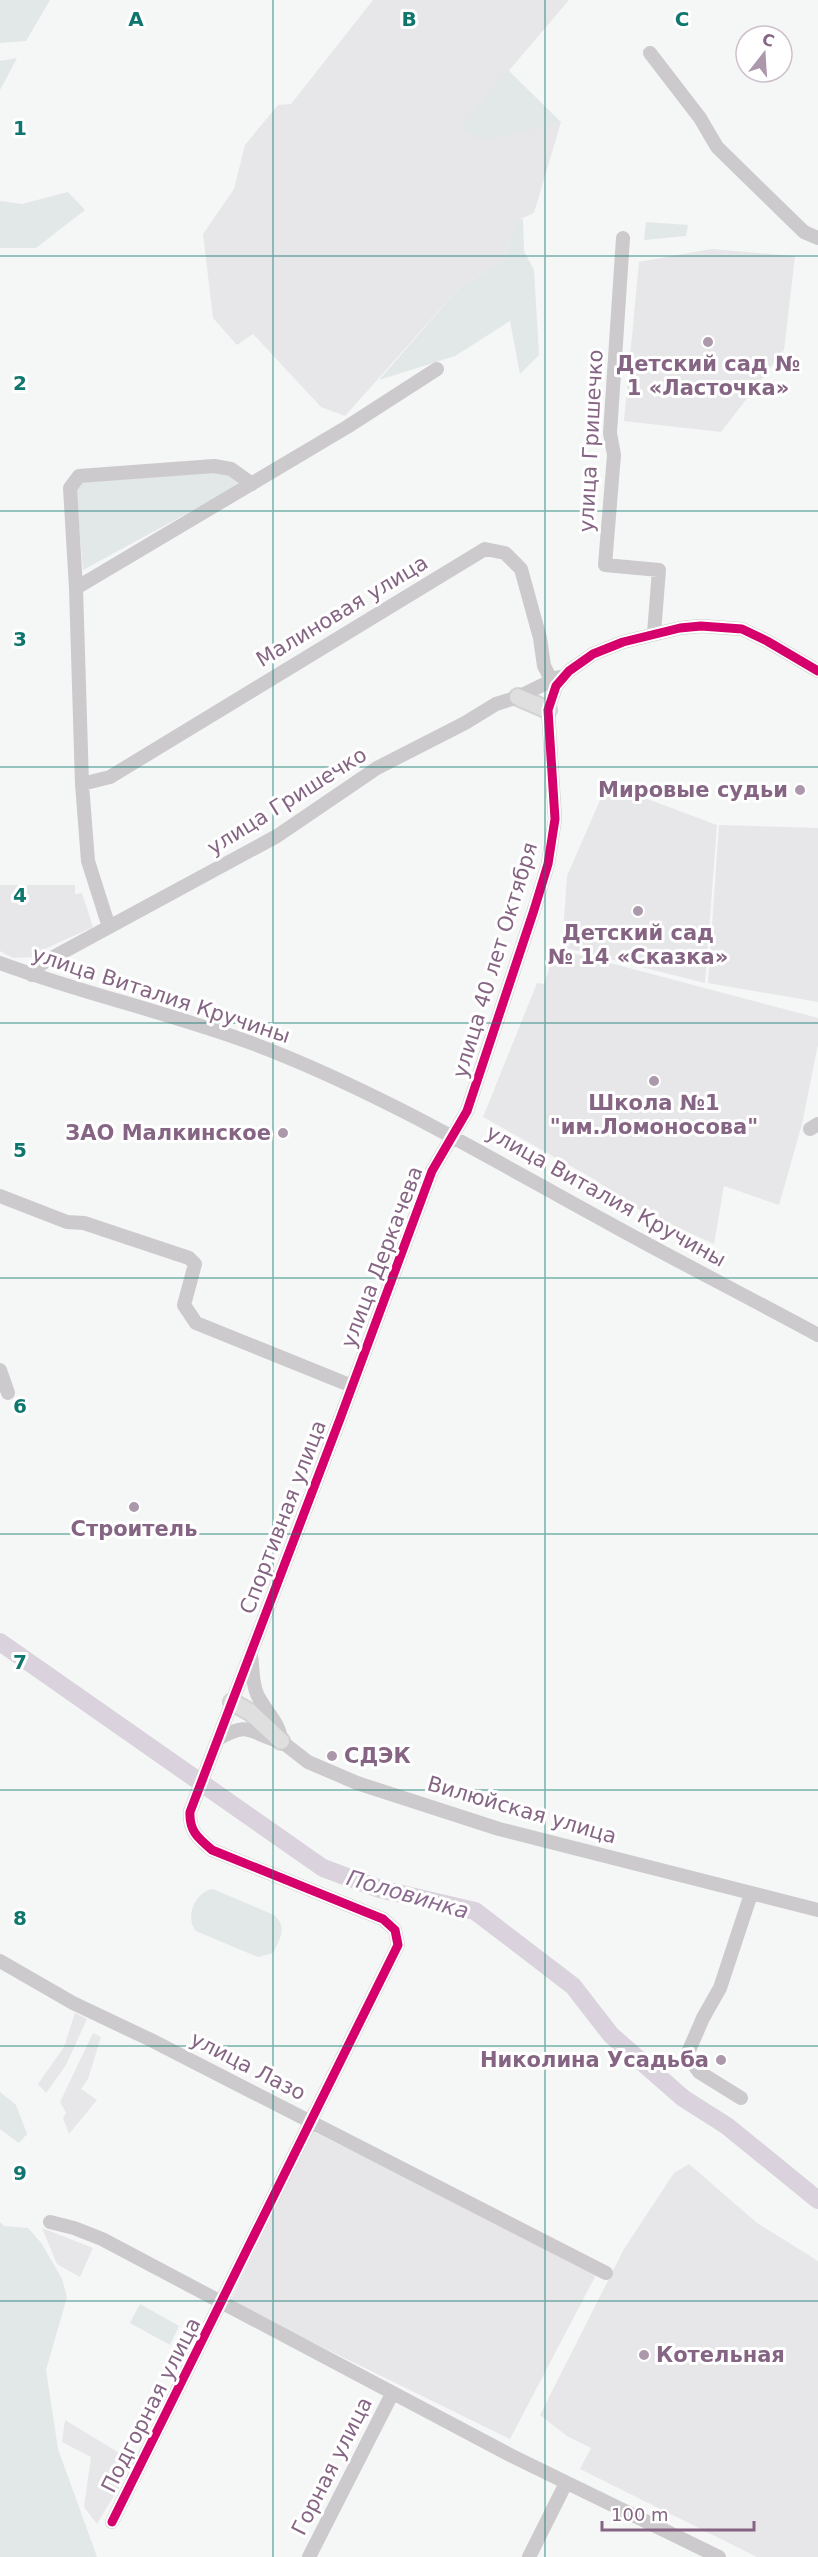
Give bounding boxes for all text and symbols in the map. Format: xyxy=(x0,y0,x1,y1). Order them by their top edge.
text: A xyxy=(128,7,144,31)
text: B xyxy=(401,7,417,31)
text: C xyxy=(675,7,689,31)
north arrow xyxy=(734,24,794,84)
text: С xyxy=(760,29,777,51)
text: 1 xyxy=(13,116,27,140)
marker: Детский сад № 1 «Ласточка» xyxy=(701,335,715,349)
street label: улица Гришечко xyxy=(574,349,608,533)
place label: Детский сад № 1 «Ласточка» xyxy=(616,352,800,400)
text: 2 xyxy=(13,371,27,395)
street label: Малиновая улица xyxy=(252,550,432,672)
text: 3 xyxy=(13,627,27,651)
street label: улица Гришечко xyxy=(203,742,371,860)
place label: Мировые судьи xyxy=(598,778,788,802)
marker: Мировые судьи xyxy=(793,783,807,797)
street label: улица 40 лет Октября xyxy=(448,839,542,1081)
text: 4 xyxy=(13,883,27,907)
marker: Детский сад № 14 «Сказка» xyxy=(631,904,645,918)
place label: Детский сад № 14 «Сказка» xyxy=(548,921,728,969)
street label: улица Виталия Кручины xyxy=(29,942,293,1048)
marker: Школа №1 "им.Ломоносова" xyxy=(647,1074,661,1088)
place label: Школа №1 "им.Ломоносова" xyxy=(550,1091,758,1139)
street label: улица Виталия Кручины xyxy=(482,1120,730,1272)
place label: ЗАО Малкинское xyxy=(65,1121,271,1145)
marker: ЗАО Малкинское xyxy=(276,1126,290,1140)
text: 5 xyxy=(13,1138,27,1162)
street label: улица Деркачева xyxy=(336,1163,428,1351)
text: 6 xyxy=(13,1394,27,1418)
street label: Спортивная улица xyxy=(235,1417,331,1617)
marker: Строитель xyxy=(127,1500,141,1514)
place label: Строитель xyxy=(71,1517,197,1541)
text: 7 xyxy=(13,1650,27,1674)
place label: СДЭК xyxy=(344,1744,411,1768)
marker: СДЭК xyxy=(325,1749,339,1763)
street label: Вилюйская улица xyxy=(425,1771,619,1849)
water label: Половинка xyxy=(344,1865,472,1924)
text: 8 xyxy=(13,1906,27,1930)
street label: улица Лазо xyxy=(186,2027,310,2105)
place label: Николина Усадьба xyxy=(480,2048,709,2072)
marker: Николина Усадьба xyxy=(714,2053,728,2067)
text: 9 xyxy=(13,2161,27,2185)
street label: Подгорная улица xyxy=(97,2314,205,2496)
place label: Котельная xyxy=(656,2343,785,2367)
marker: Котельная xyxy=(637,2348,651,2362)
street label: Горная улица xyxy=(287,2393,377,2539)
scale bar xyxy=(602,2494,754,2532)
text: 100 m xyxy=(611,2504,669,2525)

